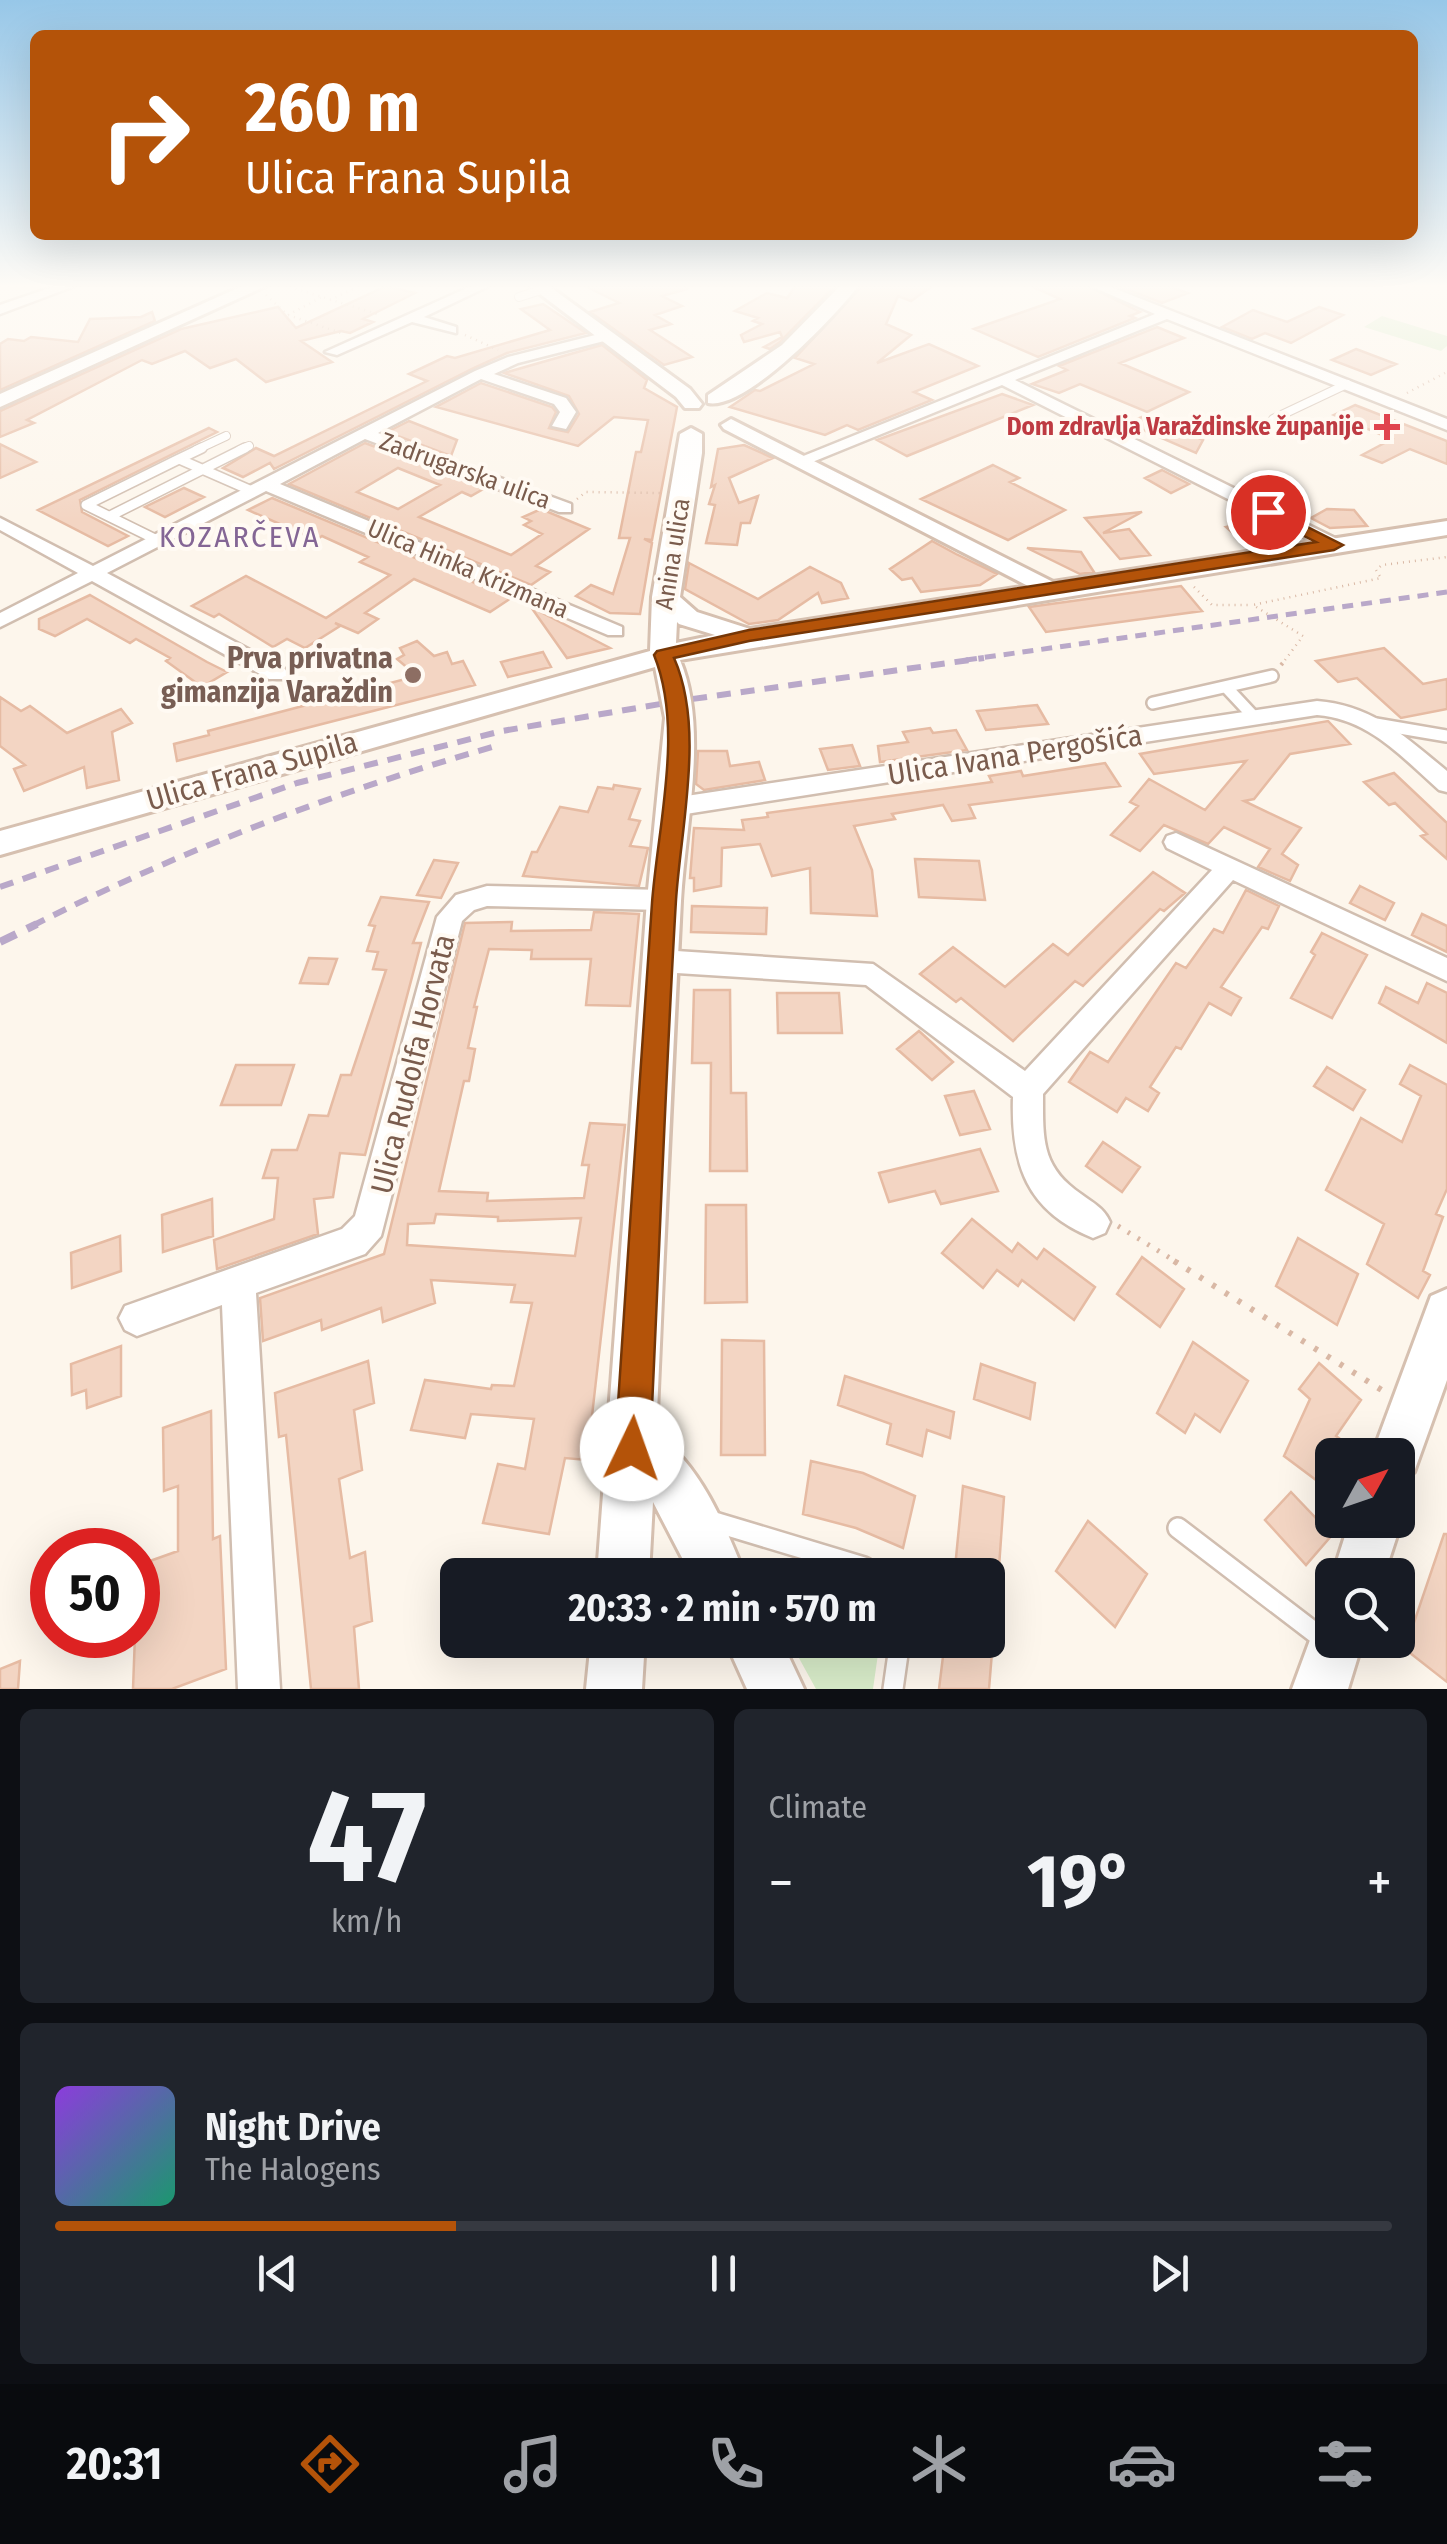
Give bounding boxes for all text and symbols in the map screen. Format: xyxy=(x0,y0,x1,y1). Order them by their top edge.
text: 260 m xyxy=(245,66,420,150)
icon: right xyxy=(80,70,210,200)
text: Ulica Frana Supila xyxy=(245,151,572,205)
place label: Dom zdravlja Varaždinske županije xyxy=(1007,412,1364,442)
marker: Dom zdravlja Varaždinske županije xyxy=(1374,414,1400,440)
street label: Zadrugarska ulica xyxy=(376,426,554,516)
pin xyxy=(1226,470,1311,555)
icon: arrive xyxy=(1241,485,1296,540)
street label: Anina ulica xyxy=(649,496,697,612)
street label: Ulica Hinka Krizmana xyxy=(363,513,573,625)
district label: KOZARČEVA xyxy=(159,519,321,555)
place label: Prva privatna gimanzija Varaždin xyxy=(161,640,393,710)
marker: Prva privatna gimanzija Varaždin xyxy=(402,664,424,686)
street label: Ulica Ivana Pergošića xyxy=(885,717,1145,793)
street label: Ulica Frana Supila xyxy=(142,724,362,818)
street label: Ulica Rudolfa Horvata xyxy=(363,931,463,1197)
position arrow xyxy=(580,1397,684,1501)
north arrow xyxy=(1315,1438,1415,1538)
map controls xyxy=(1315,1438,1415,1658)
speed limit sign: 50 xyxy=(30,1528,160,1658)
button: search xyxy=(1315,1558,1415,1658)
text: 20:33 · 2 min · 570 m xyxy=(568,1585,877,1631)
text: 47 xyxy=(307,1759,426,1915)
text: Climate xyxy=(769,1788,867,1826)
text: 19° xyxy=(1027,1837,1133,1927)
text: − xyxy=(769,1850,793,1916)
text: + xyxy=(1367,1850,1392,1916)
text: km/h xyxy=(331,1902,402,1940)
text: Night Drive xyxy=(205,2104,381,2150)
text: The Halogens xyxy=(205,2150,381,2188)
icon: previous xyxy=(250,2246,305,2301)
icon: pause xyxy=(696,2246,751,2301)
icon: next xyxy=(1142,2246,1197,2301)
icon: directions xyxy=(295,2429,365,2499)
icon: music xyxy=(498,2429,568,2499)
icon: phone xyxy=(701,2429,771,2499)
icon: climate xyxy=(904,2429,974,2499)
icon: car xyxy=(1107,2429,1177,2499)
icon: filters xyxy=(1310,2429,1380,2499)
text: 20:31 xyxy=(67,2437,162,2491)

